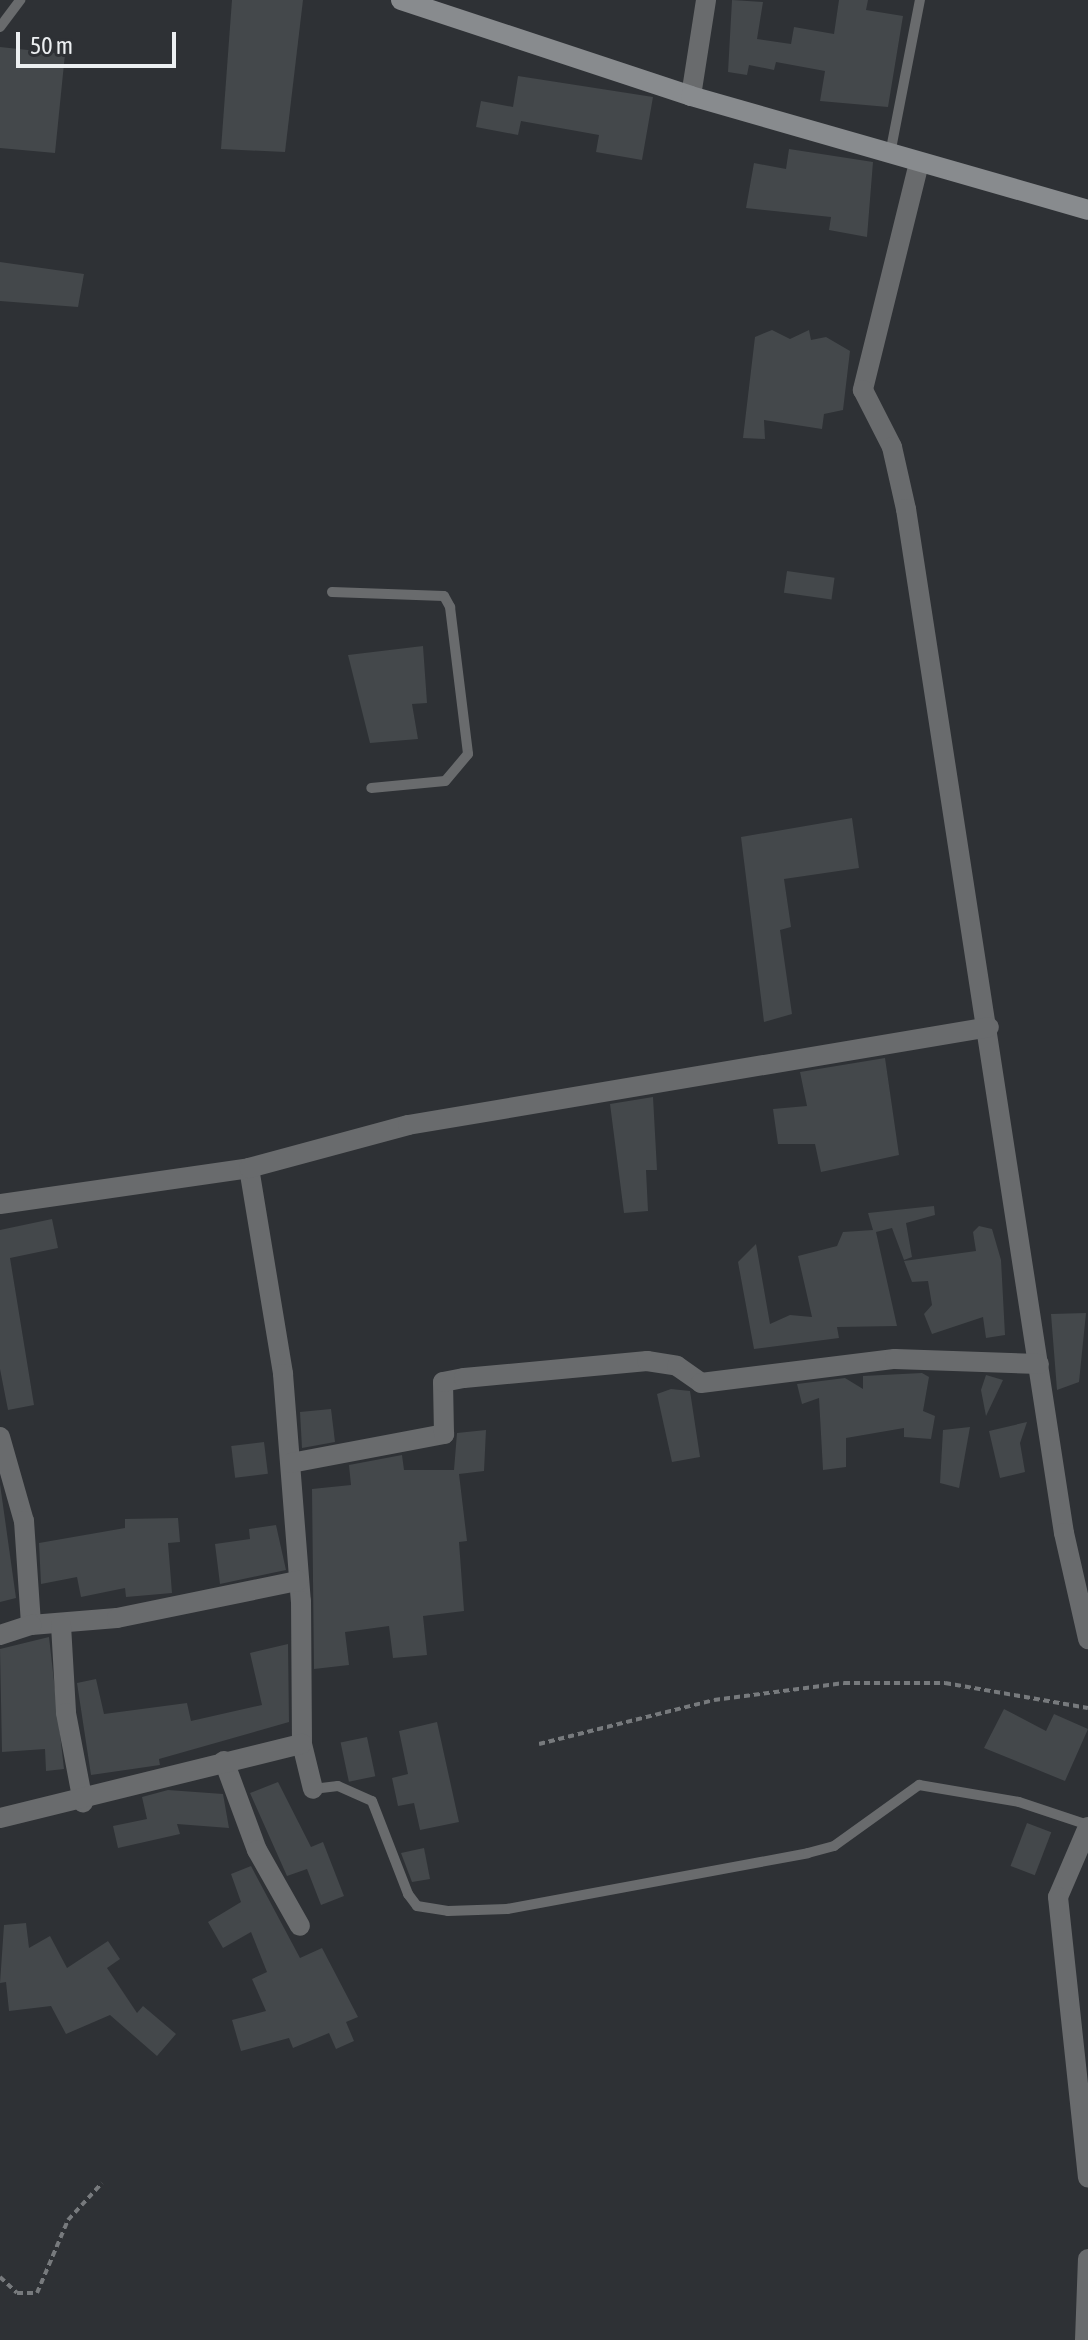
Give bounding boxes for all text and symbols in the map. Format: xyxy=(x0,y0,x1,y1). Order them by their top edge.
scale bar xyxy=(20,16,180,66)
text: 50 m xyxy=(30,32,73,59)

